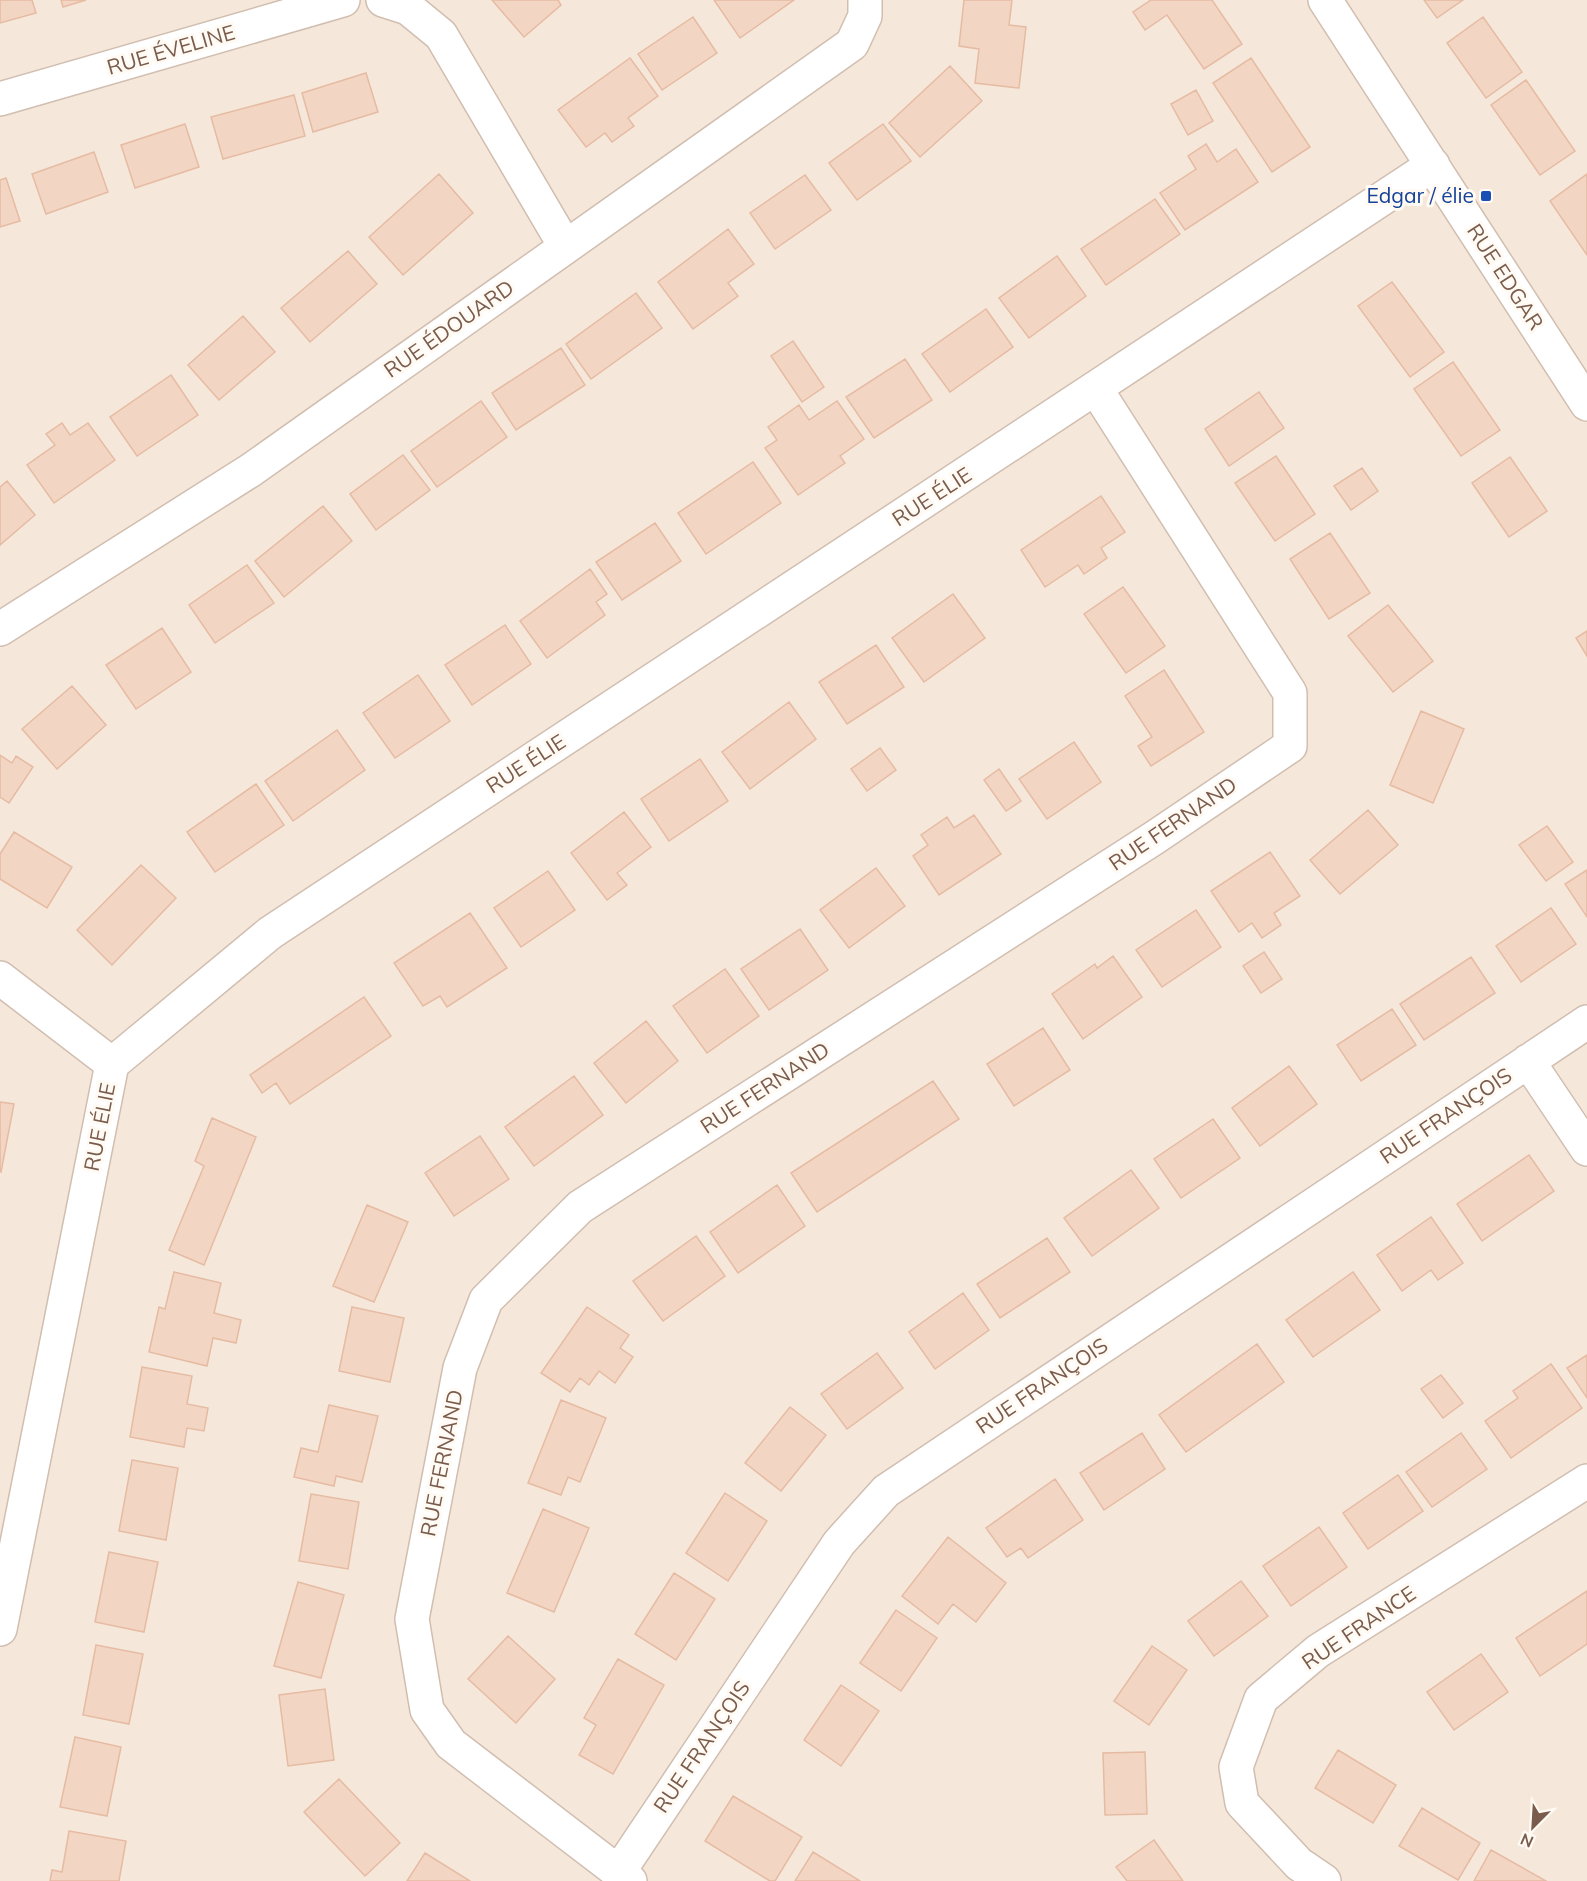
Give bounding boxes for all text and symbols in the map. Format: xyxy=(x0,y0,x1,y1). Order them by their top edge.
street label: RUE ÉVELINE xyxy=(104,18,238,80)
place label: Edgar / élie xyxy=(1366,182,1474,208)
marker: Edgar / élie xyxy=(1479,189,1493,203)
street label: RUE EDGAR xyxy=(1462,219,1550,334)
street label: RUE ÉDOUARD xyxy=(378,274,518,383)
street label: RUE ÉLIE xyxy=(887,461,976,531)
street label: RUE ÉLIE xyxy=(481,728,570,798)
street label: RUE FERNAND xyxy=(1103,771,1241,876)
street label: RUE FERNAND xyxy=(695,1036,834,1139)
street label: RUE FRANÇOIS xyxy=(1375,1061,1516,1169)
street label: RUE ÉLIE xyxy=(78,1081,120,1173)
street label: RUE FRANÇOIS xyxy=(971,1331,1112,1439)
street label: RUE FERNAND xyxy=(414,1387,468,1538)
street label: RUE FRANCE xyxy=(1297,1580,1420,1675)
street label: RUE FRANÇOIS xyxy=(647,1676,755,1817)
north arrow xyxy=(1503,1797,1563,1857)
text: N xyxy=(1517,1829,1536,1852)

